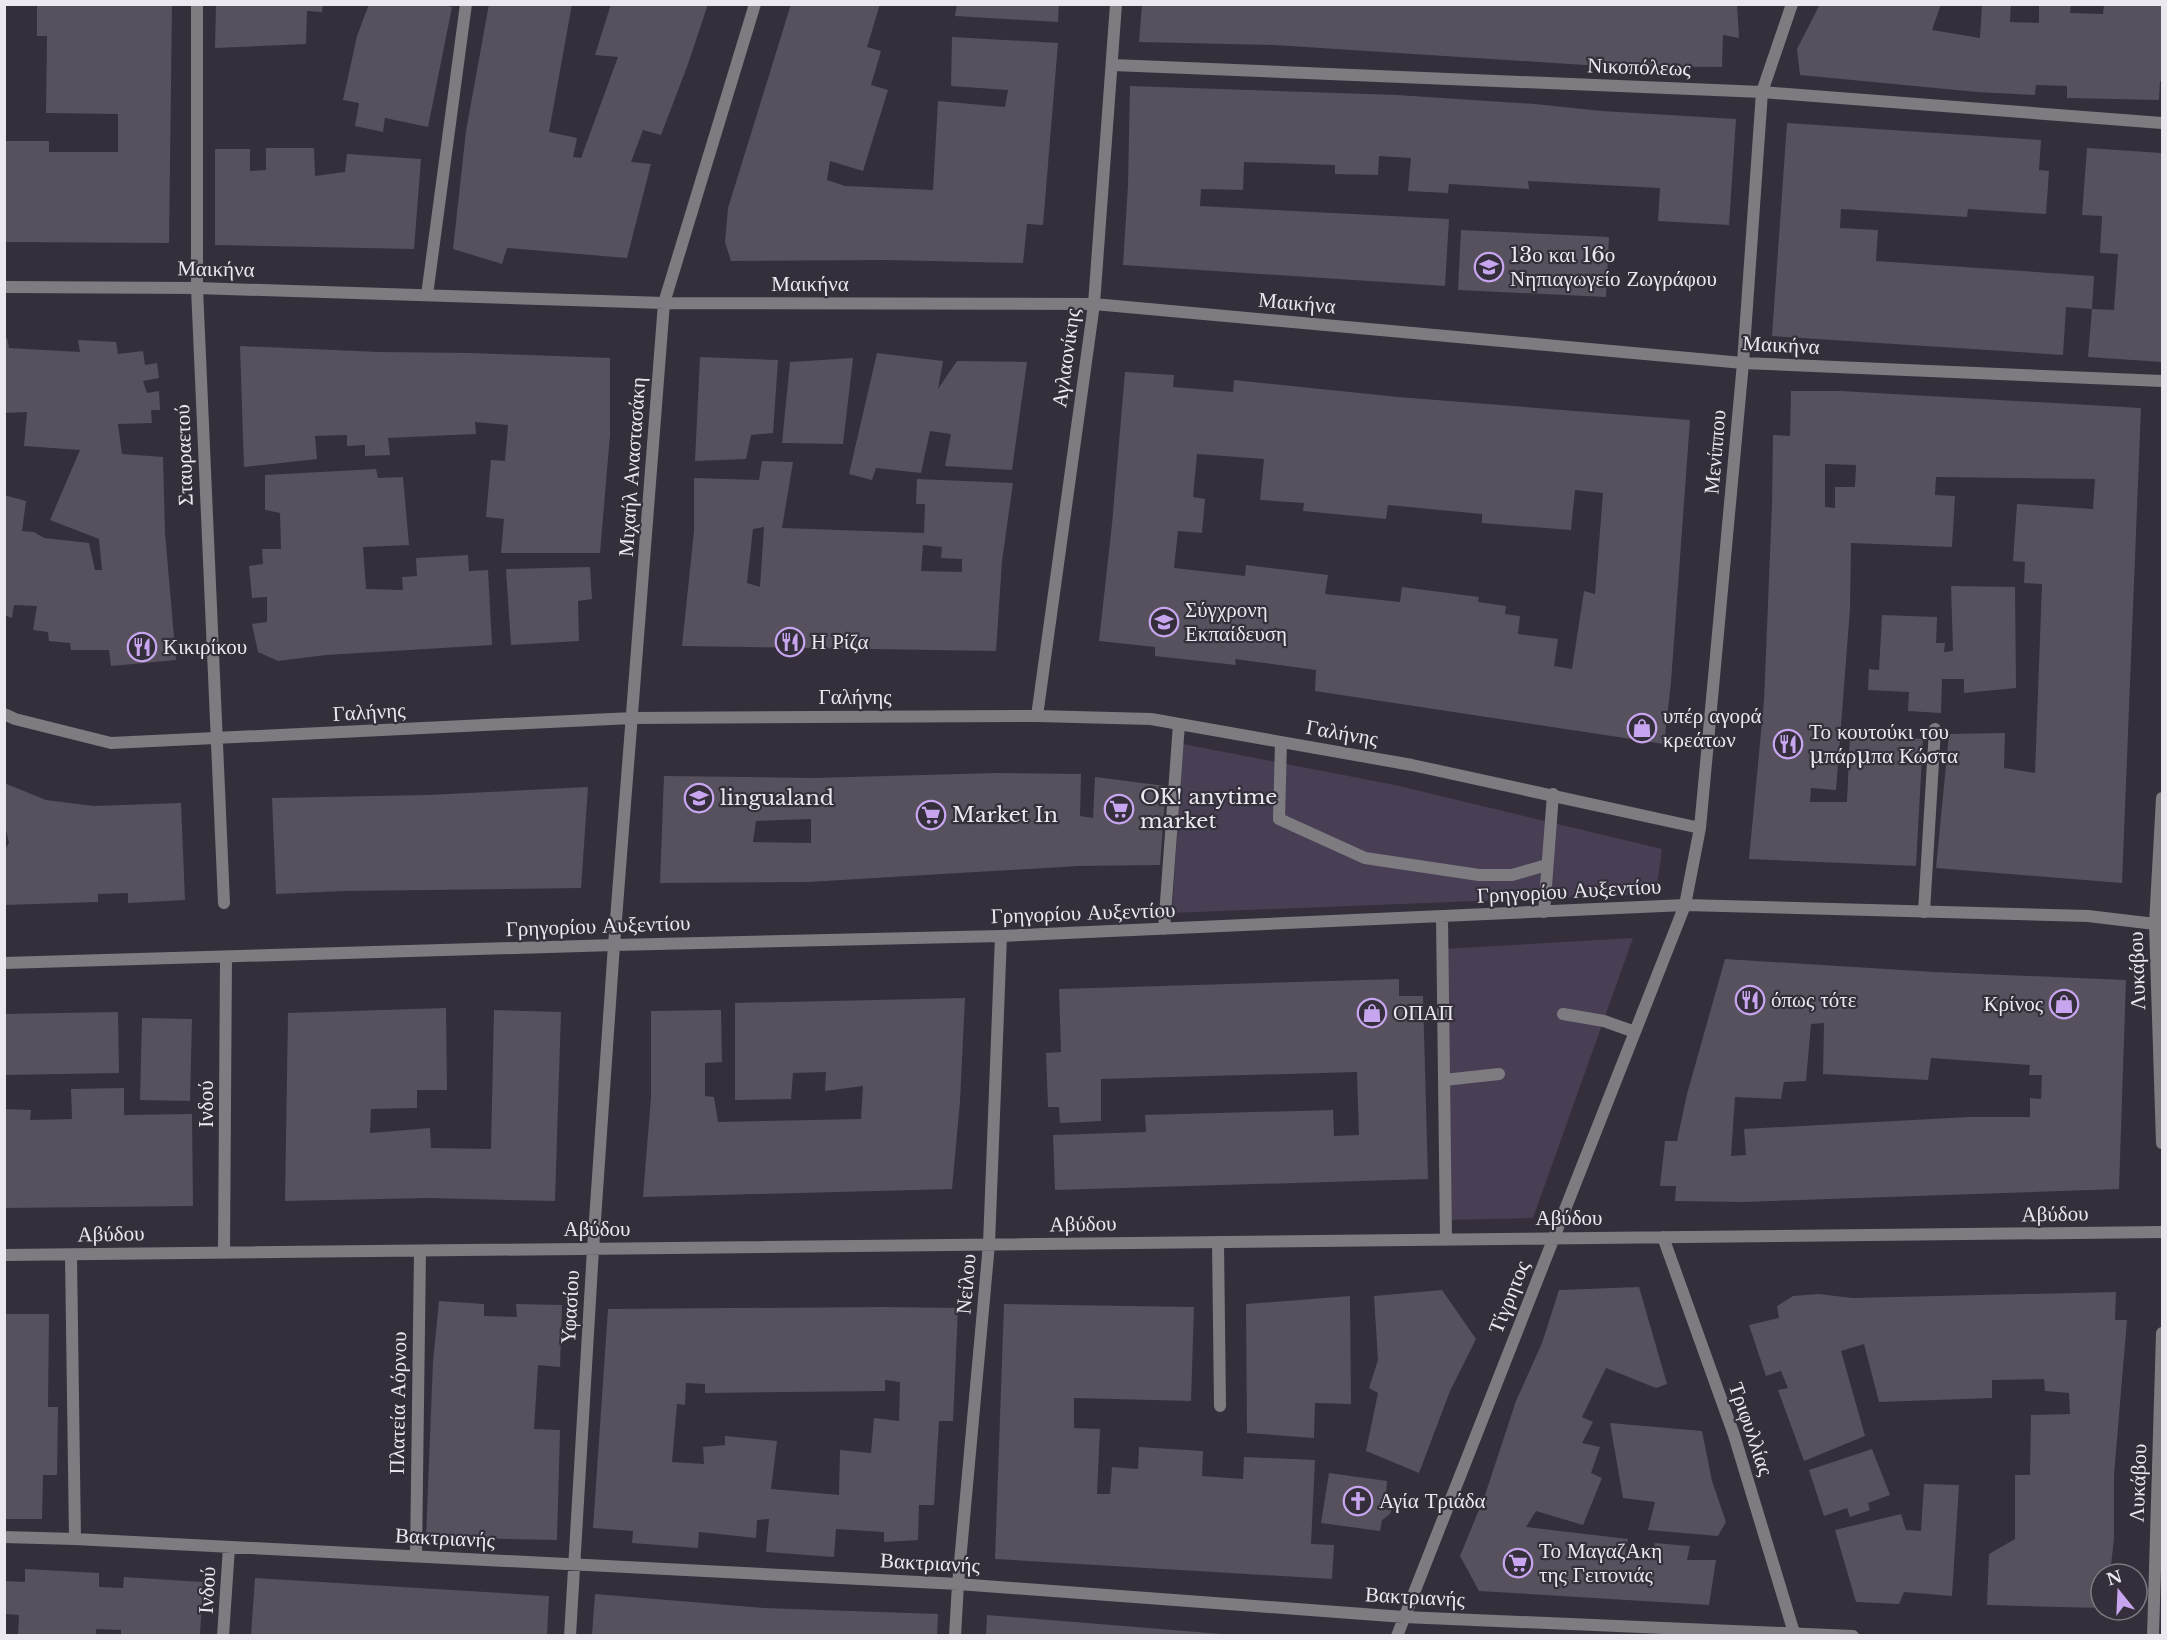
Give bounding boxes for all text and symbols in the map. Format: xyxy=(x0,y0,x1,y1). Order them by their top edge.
street label: Νικοπόλεως xyxy=(1587,52,1692,82)
place label: 13ο και 16ο Νηπιαγωγείο Ζωγράφου xyxy=(1510,242,1717,292)
school or university icon: 13ο και 16ο Νηπιαγωγείο Ζωγράφου xyxy=(1473,251,1505,283)
street label: Μαικήνα xyxy=(177,255,255,283)
street label: Μαικήνα xyxy=(771,271,849,297)
street label: Μαικήνα xyxy=(1257,287,1337,319)
street label: Αγλαονίκης xyxy=(1046,306,1086,409)
street label: Μαικήνα xyxy=(1742,330,1820,360)
street label: Μιχαήλ Αναστασάκη xyxy=(613,376,651,558)
street label: Σταυραετού xyxy=(169,404,199,506)
street label: Μενίππου xyxy=(1698,409,1732,495)
place label: Σύγχρονη Εκπαίδευση xyxy=(1185,597,1287,647)
school or university icon: Σύγχρονη Εκπαίδευση xyxy=(1148,606,1180,638)
restaurant icon: Η Ρίζα xyxy=(774,626,806,658)
place label: Η Ρίζα xyxy=(811,629,868,655)
restaurant icon: Κικιρίκου xyxy=(126,631,158,663)
place label: Κικιρίκου xyxy=(163,634,247,660)
street label: Γαλήνης xyxy=(819,684,892,710)
street label: Γαλήνης xyxy=(332,697,407,727)
place label: υπέρ αγορά κρεάτων xyxy=(1663,703,1762,753)
shop icon: υπέρ αγορά κρεάτων xyxy=(1626,712,1658,744)
street label: Γαλήνης xyxy=(1304,714,1381,752)
place label: Το κουτούκι του μπάρμπα Κώστα xyxy=(1809,719,1958,769)
restaurant icon: Το κουτούκι του μπάρμπα Κώστα xyxy=(1772,728,1804,760)
school or university icon: lingualand xyxy=(683,782,715,814)
place label: OK! anytime market xyxy=(1140,784,1277,834)
place label: lingualand xyxy=(720,785,834,811)
supermarket icon: OK! anytime market xyxy=(1103,793,1135,825)
supermarket icon: Market In xyxy=(915,799,947,831)
place label: Market In xyxy=(952,802,1058,828)
street label: Γρηγορίου Αυξεντίου xyxy=(1476,873,1662,909)
street label: Γρηγορίου Αυξεντίου xyxy=(990,897,1176,929)
street label: Γρηγορίου Αυξεντίου xyxy=(505,910,691,942)
street label: Λυκάβου xyxy=(2123,931,2151,1011)
restaurant icon: όπως τότε xyxy=(1734,984,1766,1016)
place label: όπως τότε xyxy=(1771,987,1857,1013)
shop icon: Κρίνος xyxy=(2048,988,2080,1020)
place label: Κρίνος xyxy=(1983,991,2044,1017)
shop icon: ΟΠΑΠ xyxy=(1356,997,1388,1029)
place label: ΟΠΑΠ xyxy=(1393,1000,1454,1026)
street label: Ινδού xyxy=(193,1080,219,1128)
street label: Αβύδου xyxy=(2021,1200,2089,1228)
street label: Αβύδου xyxy=(1535,1205,1603,1231)
street label: Αβύδου xyxy=(1049,1210,1117,1238)
street label: Αβύδου xyxy=(563,1216,631,1242)
street label: Αβύδου xyxy=(77,1220,145,1248)
street label: Νείλου xyxy=(950,1253,982,1315)
street label: Τίγρητος xyxy=(1483,1256,1536,1337)
street label: Υφασίου xyxy=(555,1269,585,1345)
street label: Πλατεία Αόρνου xyxy=(384,1331,412,1475)
street label: Τριφυλλίας xyxy=(1723,1379,1779,1480)
street label: Λυκάβου xyxy=(2124,1443,2152,1523)
church icon: Αγία Τριάδα xyxy=(1342,1485,1374,1517)
place label: Αγία Τριάδα xyxy=(1379,1488,1486,1514)
street label: Βακτριανής xyxy=(394,1522,496,1554)
place label: Το ΜαγαζΑκη της Γειτονιάς xyxy=(1539,1538,1662,1588)
street label: Βακτριανής xyxy=(879,1547,981,1579)
supermarket icon: Το ΜαγαζΑκη της Γειτονιάς xyxy=(1502,1547,1534,1579)
north arrow xyxy=(2089,1562,2149,1622)
street label: Ινδού xyxy=(193,1566,221,1614)
text: N xyxy=(2104,1566,2125,1590)
street label: Βακτριανής xyxy=(1364,1581,1466,1613)

